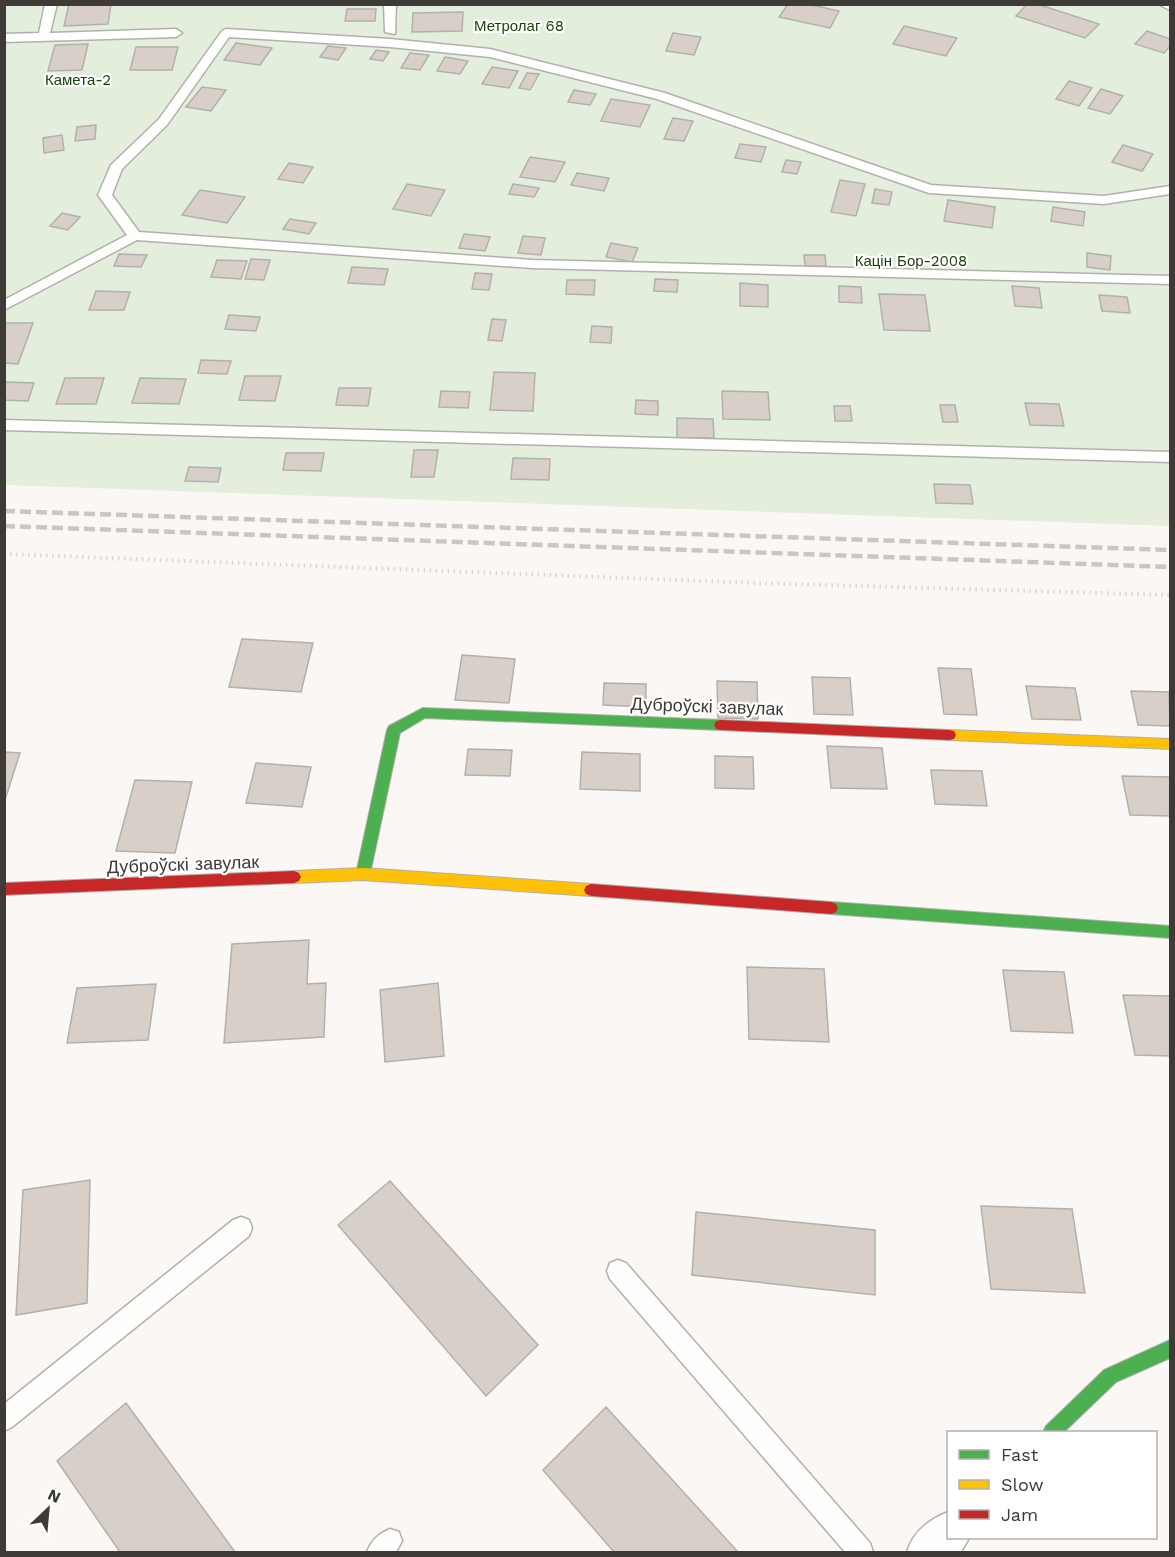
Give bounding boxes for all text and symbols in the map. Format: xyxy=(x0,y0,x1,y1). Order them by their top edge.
park label: Метролаг 68 xyxy=(474,17,564,35)
park label: Камета-2 xyxy=(45,71,111,89)
park label: Кацін Бор-2008 xyxy=(855,252,967,270)
street label: Дуброўскі завулак xyxy=(630,693,784,719)
street label: Дуброўскі завулак xyxy=(106,851,260,877)
legend xyxy=(947,1431,1157,1539)
text: Fast xyxy=(1001,1444,1039,1465)
text: Slow xyxy=(1001,1474,1044,1495)
north arrow xyxy=(18,1479,78,1539)
text: N xyxy=(45,1485,64,1507)
text: Jam xyxy=(1001,1504,1038,1525)

